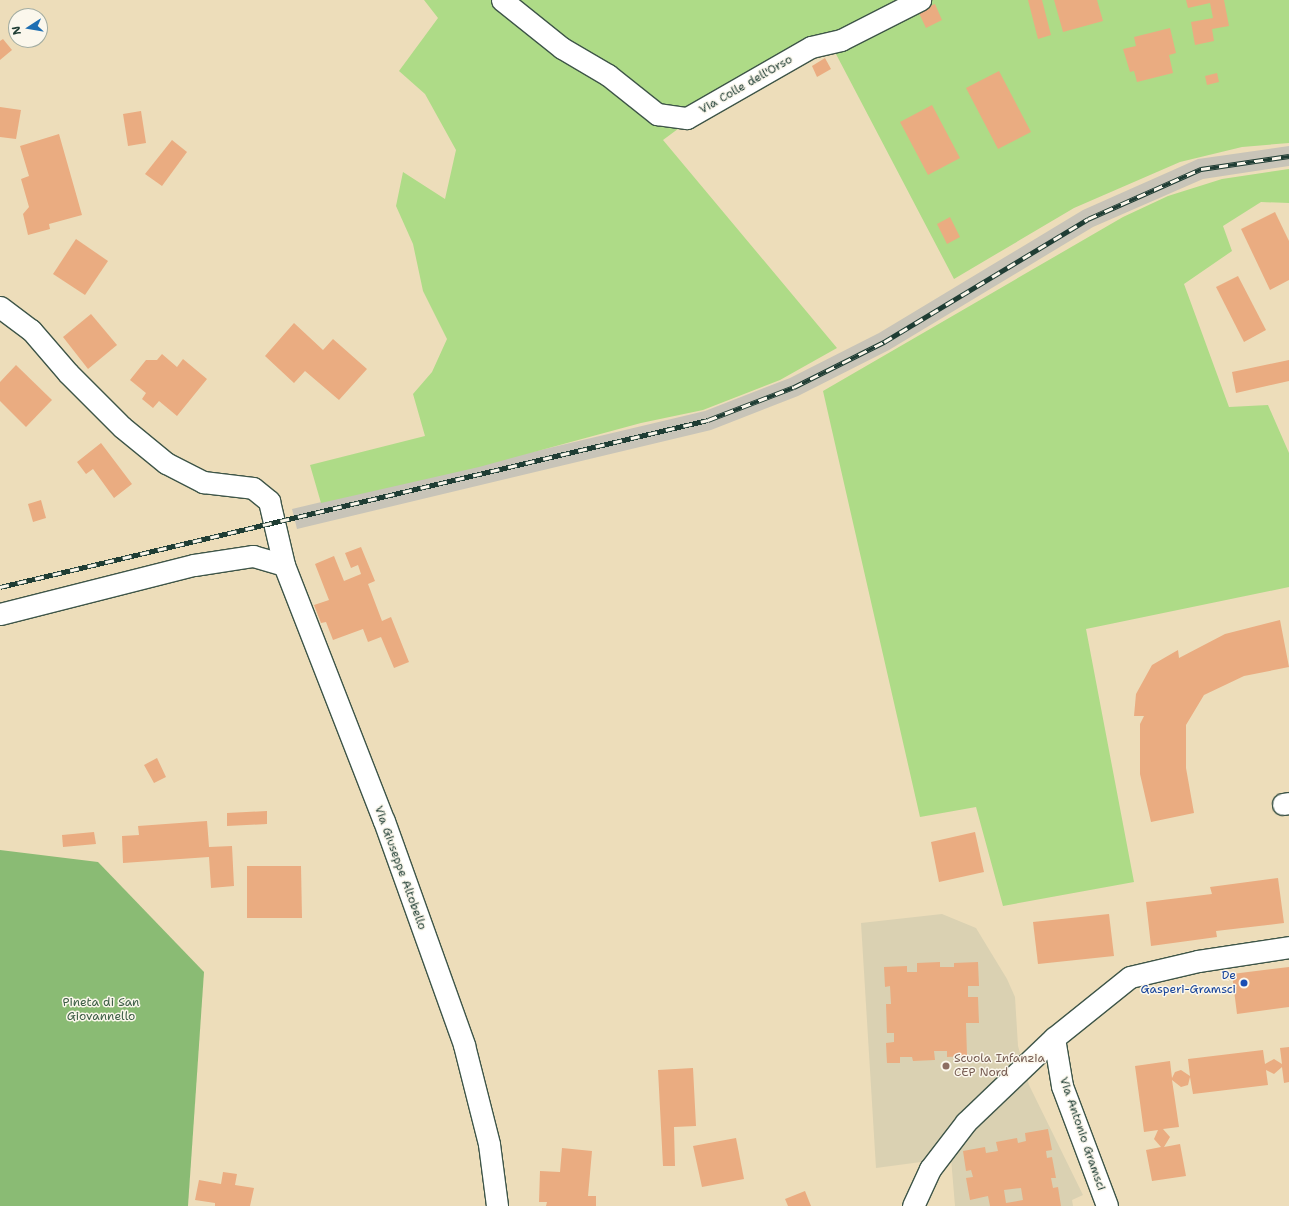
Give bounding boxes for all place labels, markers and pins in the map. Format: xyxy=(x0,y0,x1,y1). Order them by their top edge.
place label: De Gasperi-Gramsci xyxy=(1140,969,1236,997)
marker: De Gasperi-Gramsci xyxy=(1239,978,1249,988)
place label: Scuola Infanzia CEP Nord xyxy=(954,1052,1045,1080)
marker: Scuola Infanzia CEP Nord xyxy=(941,1061,951,1071)

